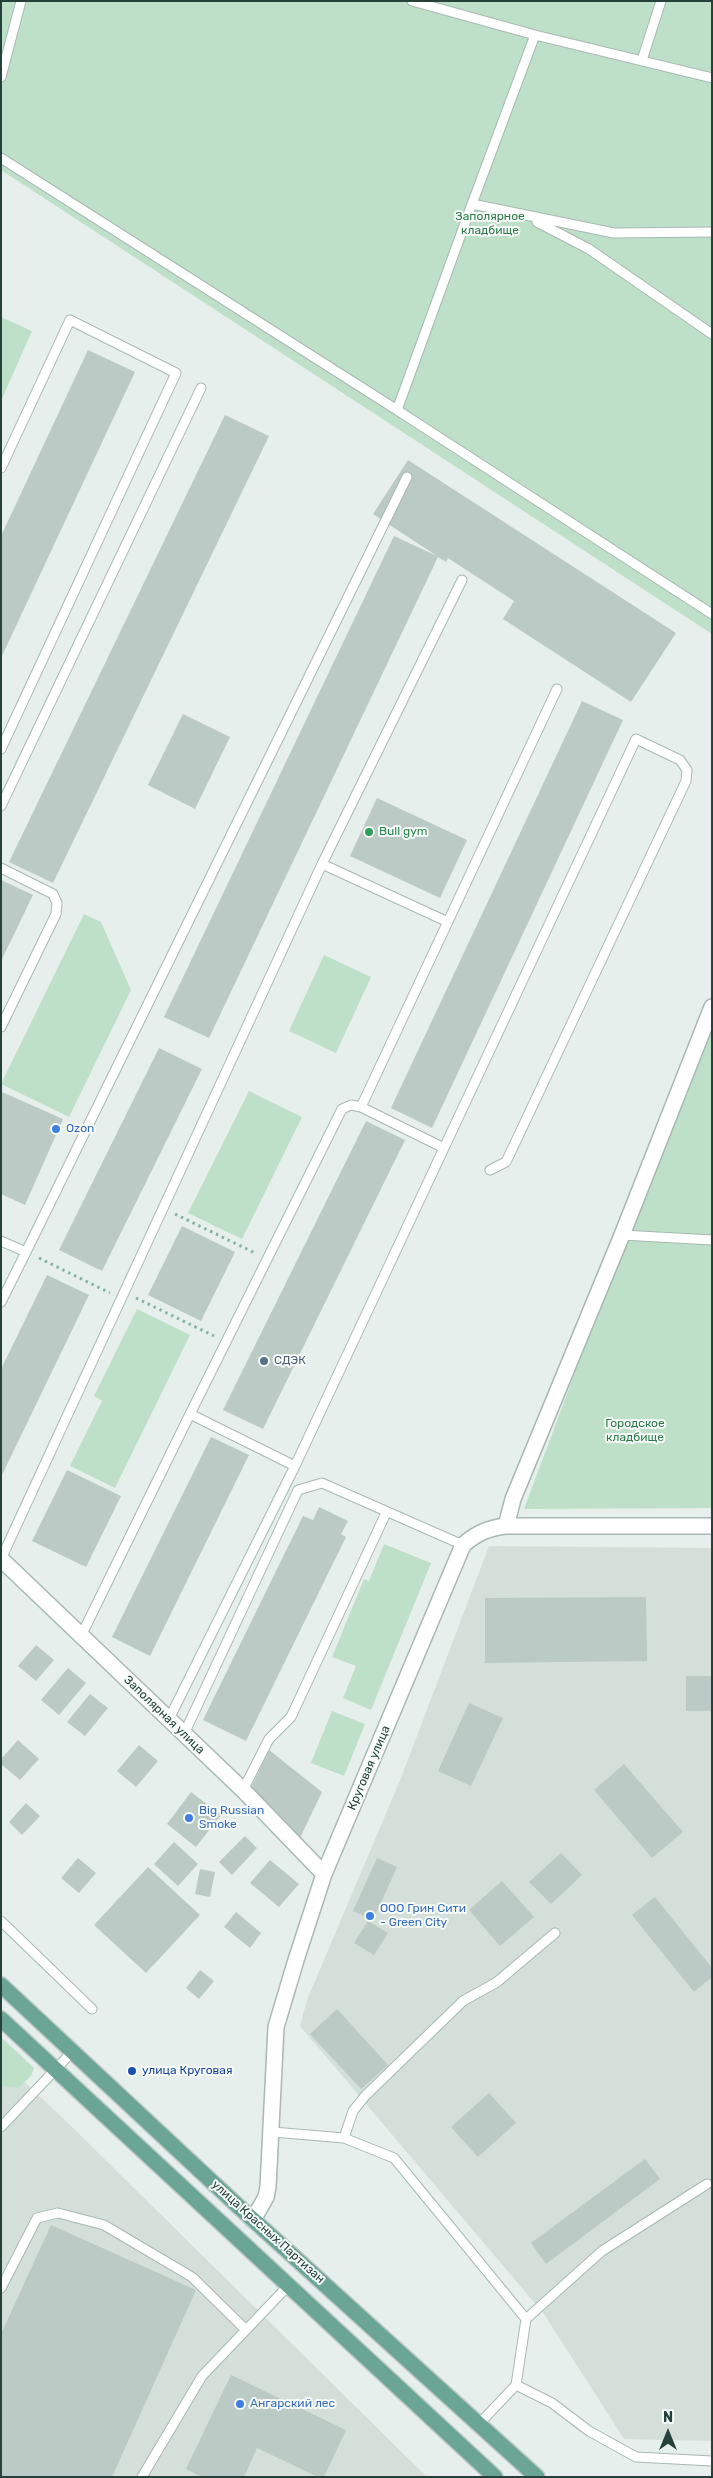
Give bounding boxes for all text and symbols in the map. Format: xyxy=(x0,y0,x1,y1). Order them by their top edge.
park label: Заполярное кладбище xyxy=(455,210,525,238)
place label: Bull gym xyxy=(379,825,427,839)
marker: Bull gym xyxy=(363,826,375,838)
place label: Ozon xyxy=(66,1122,94,1136)
marker: Ozon xyxy=(50,1123,62,1135)
place label: СДЭК xyxy=(274,1354,306,1368)
marker: СДЭК xyxy=(258,1355,270,1367)
park label: Городское кладбище xyxy=(605,1417,665,1445)
street label: Заполярная улица xyxy=(121,1673,207,1757)
street label: Круговая улица xyxy=(345,1724,393,1812)
place label: Big Russian Smoke xyxy=(199,1804,264,1832)
marker: Big Russian Smoke xyxy=(183,1812,195,1824)
place label: ООО Грин Сити - Green City xyxy=(380,1902,466,1930)
marker: ООО Грин Сити - Green City xyxy=(364,1910,376,1922)
place label: улица Круговая xyxy=(142,2064,232,2078)
marker: улица Круговая xyxy=(126,2065,138,2077)
street label: улица Красных Партизан xyxy=(209,2178,327,2286)
place label: Ангарский лес xyxy=(250,2397,335,2411)
marker: Ангарский лес xyxy=(234,2398,246,2410)
north arrow xyxy=(643,2408,693,2458)
text: N xyxy=(663,2409,673,2426)

